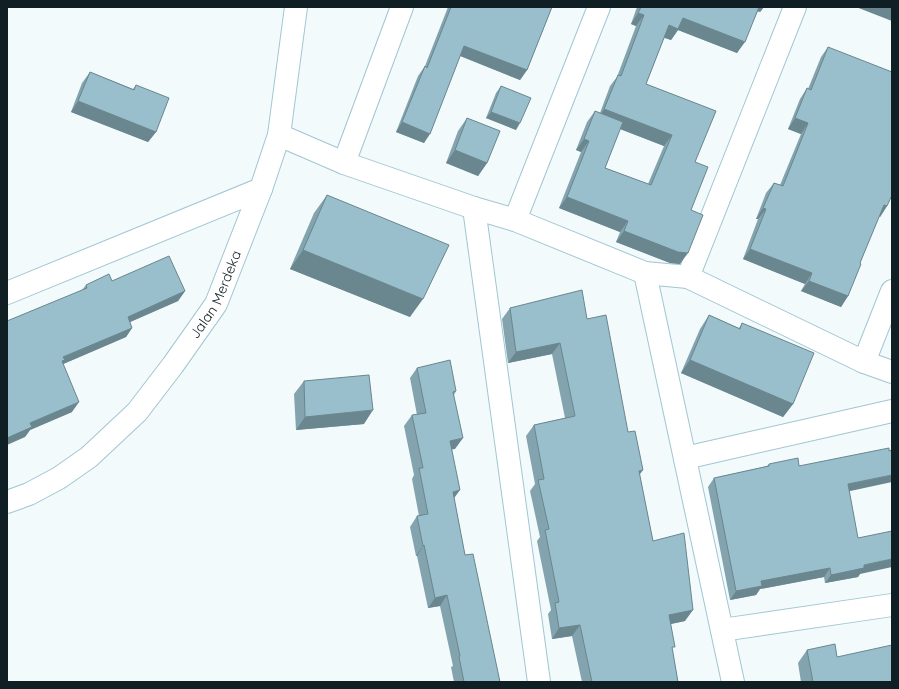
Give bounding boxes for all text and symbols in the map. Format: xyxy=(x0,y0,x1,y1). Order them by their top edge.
street label: Jalan Merdeka xyxy=(185,248,245,342)

